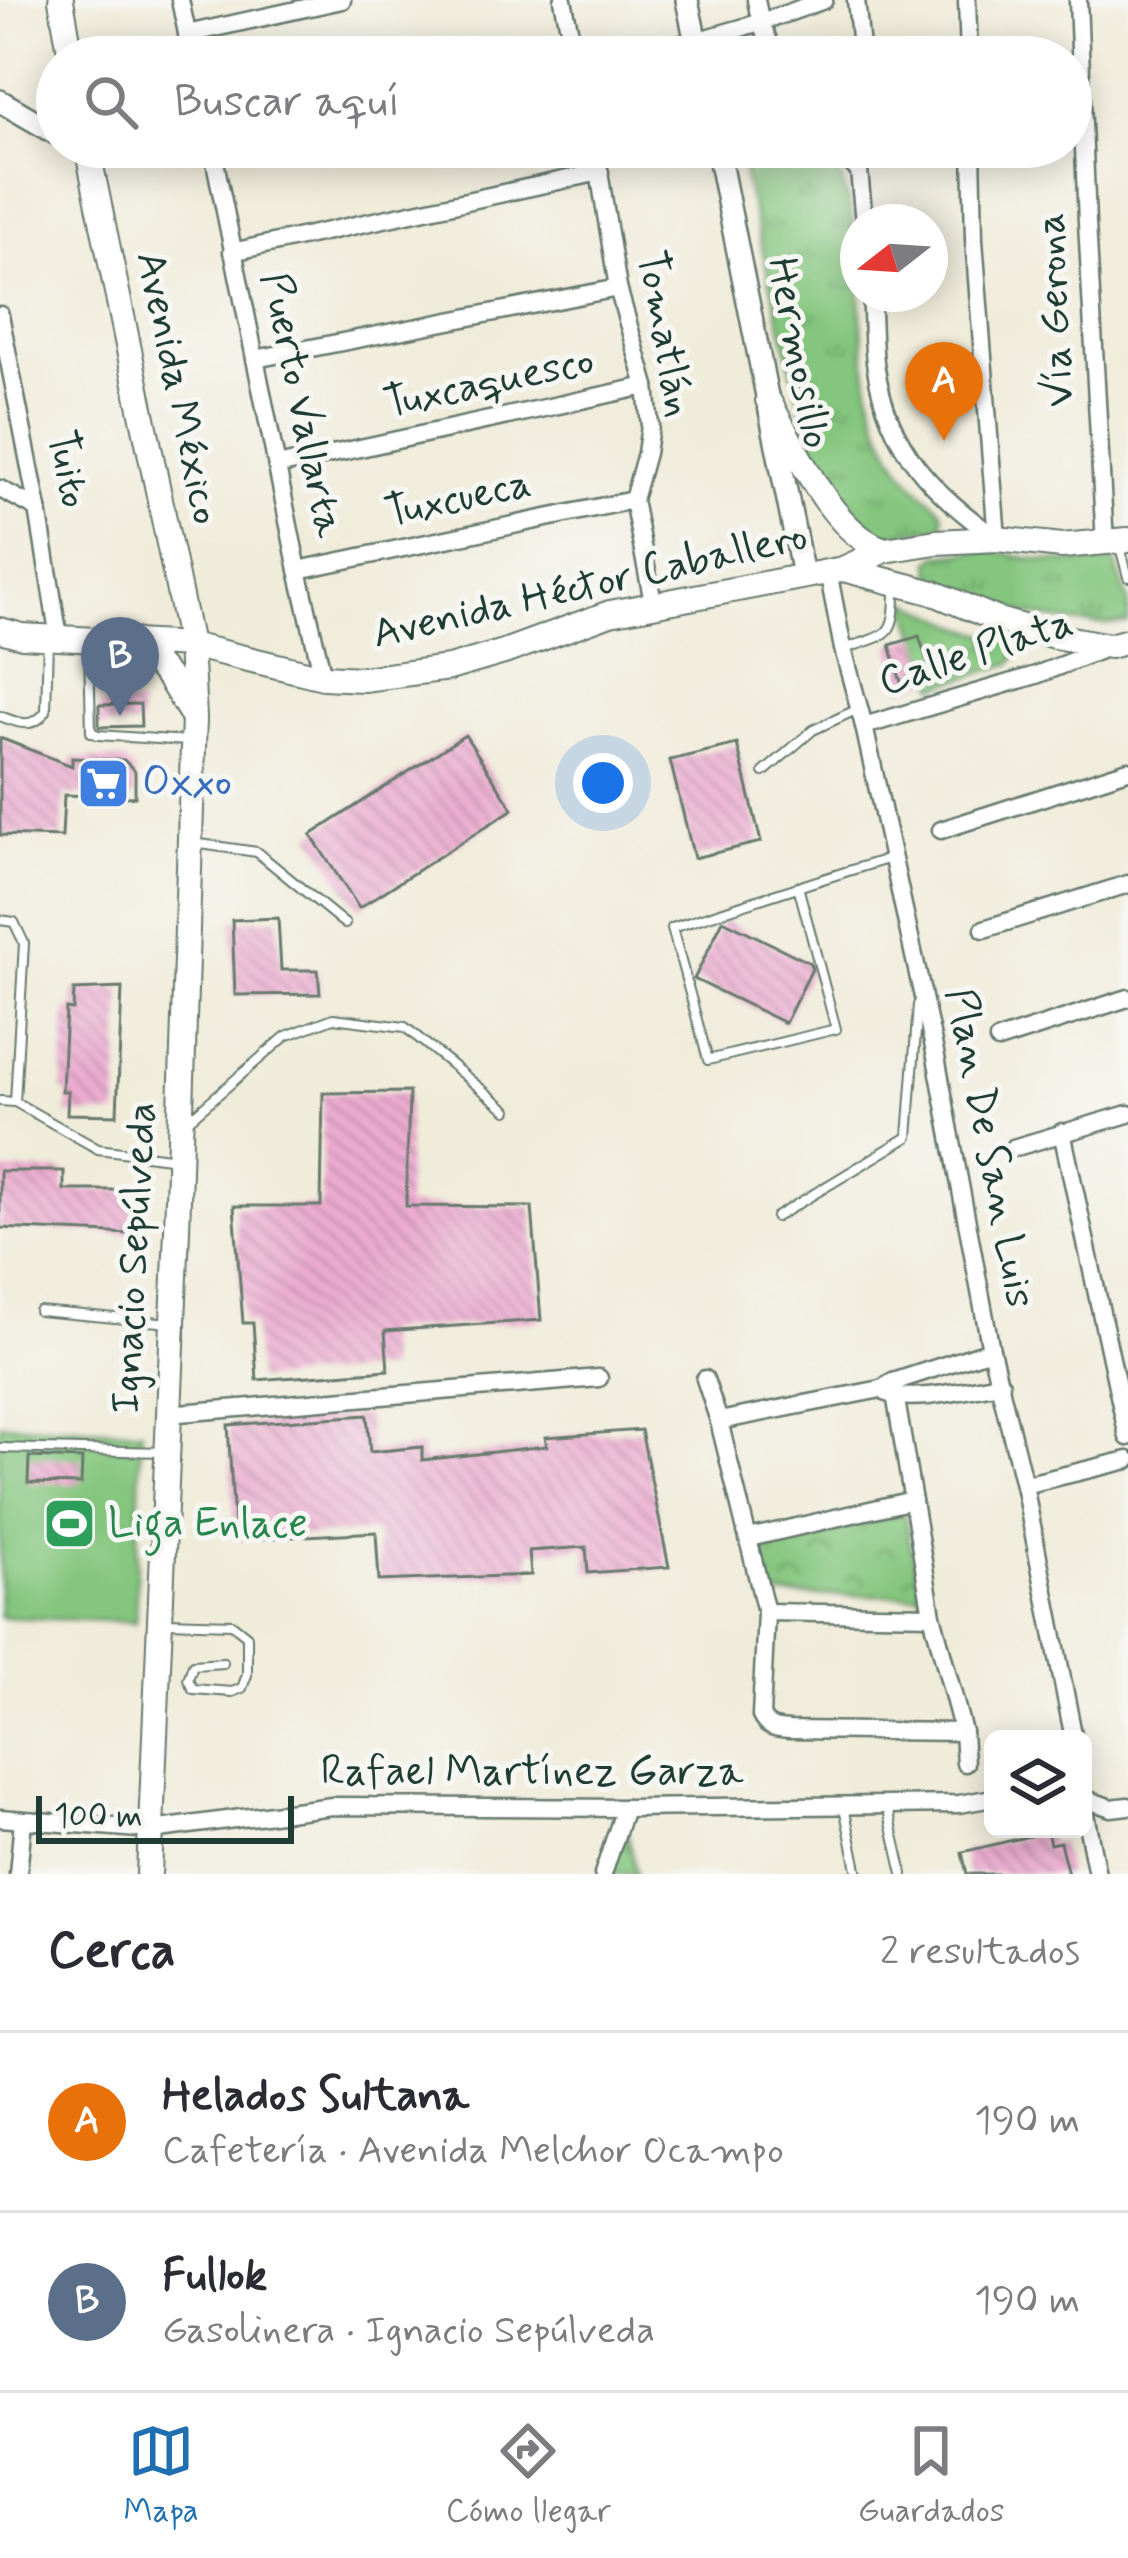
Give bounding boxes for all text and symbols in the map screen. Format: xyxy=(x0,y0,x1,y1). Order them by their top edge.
search box xyxy=(36,36,1092,168)
icon: search xyxy=(78,69,144,135)
text: Buscar aquí xyxy=(174,73,400,132)
north arrow xyxy=(840,204,948,312)
street label: Vía Gerona xyxy=(1023,211,1089,409)
street label: Avenida México xyxy=(121,246,233,530)
street label: Tomatlán xyxy=(622,246,706,422)
street label: Hermosillo xyxy=(753,253,843,453)
street label: Puerto Vallarta xyxy=(246,267,356,543)
street label: Tuxcaquesco xyxy=(379,334,599,432)
pin: A xyxy=(905,342,983,441)
street label: Tuito xyxy=(33,425,101,513)
street label: Tuxcueca xyxy=(380,457,536,541)
street label: Avenida Héctor Caballero xyxy=(367,509,813,663)
street label: Calle Plata xyxy=(872,596,1080,710)
pin: B xyxy=(81,617,159,716)
your location xyxy=(573,753,633,813)
supermarket icon: Oxxo xyxy=(75,755,131,811)
place label: Oxxo xyxy=(142,756,232,811)
street label: Plan De San Luis xyxy=(931,984,1047,1312)
street label: Ignacio Sepúlveda xyxy=(99,1101,171,1415)
sports icon: Liga Enlace xyxy=(41,1496,97,1552)
place label: Liga Enlace xyxy=(108,1497,308,1556)
map controls xyxy=(984,1730,1092,1838)
button: layers xyxy=(984,1730,1092,1838)
street label: Rafael Martínez Garza xyxy=(321,1745,744,1800)
scale bar xyxy=(36,1790,294,1843)
text: 100 m xyxy=(54,1795,143,1839)
text: Cerca xyxy=(48,1919,176,1985)
text: 2 resultados xyxy=(880,1927,1080,1978)
text: Helados Sultana xyxy=(162,2067,469,2126)
text: A xyxy=(74,2096,100,2147)
text: 190 m xyxy=(974,2096,1080,2147)
text: Cafetería · Avenida Melchor Ocampo xyxy=(162,2126,784,2177)
text: Fullok xyxy=(162,2247,267,2306)
text: B xyxy=(75,2276,99,2327)
text: 190 m xyxy=(974,2276,1080,2327)
text: Gasolinera · Ignacio Sepúlveda xyxy=(162,2306,655,2357)
tab: Mapa xyxy=(123,2418,199,2534)
tab: Cómo llegar xyxy=(446,2418,611,2534)
tab: Guardados xyxy=(858,2418,1005,2534)

